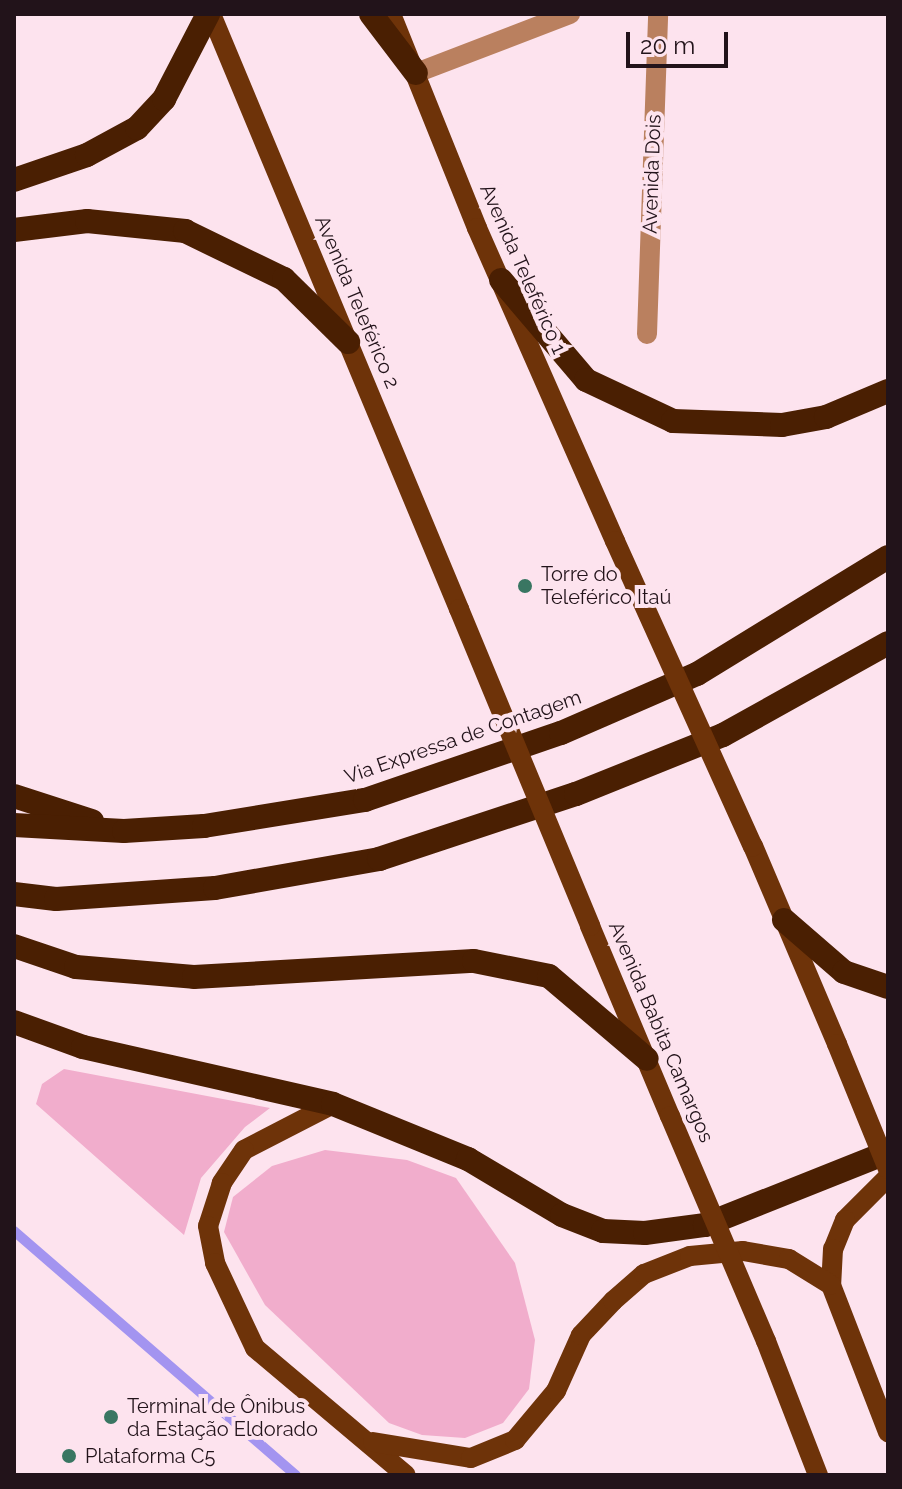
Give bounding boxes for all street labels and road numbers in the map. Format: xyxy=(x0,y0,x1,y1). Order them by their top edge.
street label: Avenida Dois xyxy=(638,114,666,234)
street label: Avenida Teleférico 1 xyxy=(475,180,571,358)
street label: Avenida Teleférico 2 xyxy=(310,212,404,392)
street label: Via Expressa de Contagem xyxy=(341,685,585,789)
street label: Avenida Babita Camargos xyxy=(604,918,718,1146)

